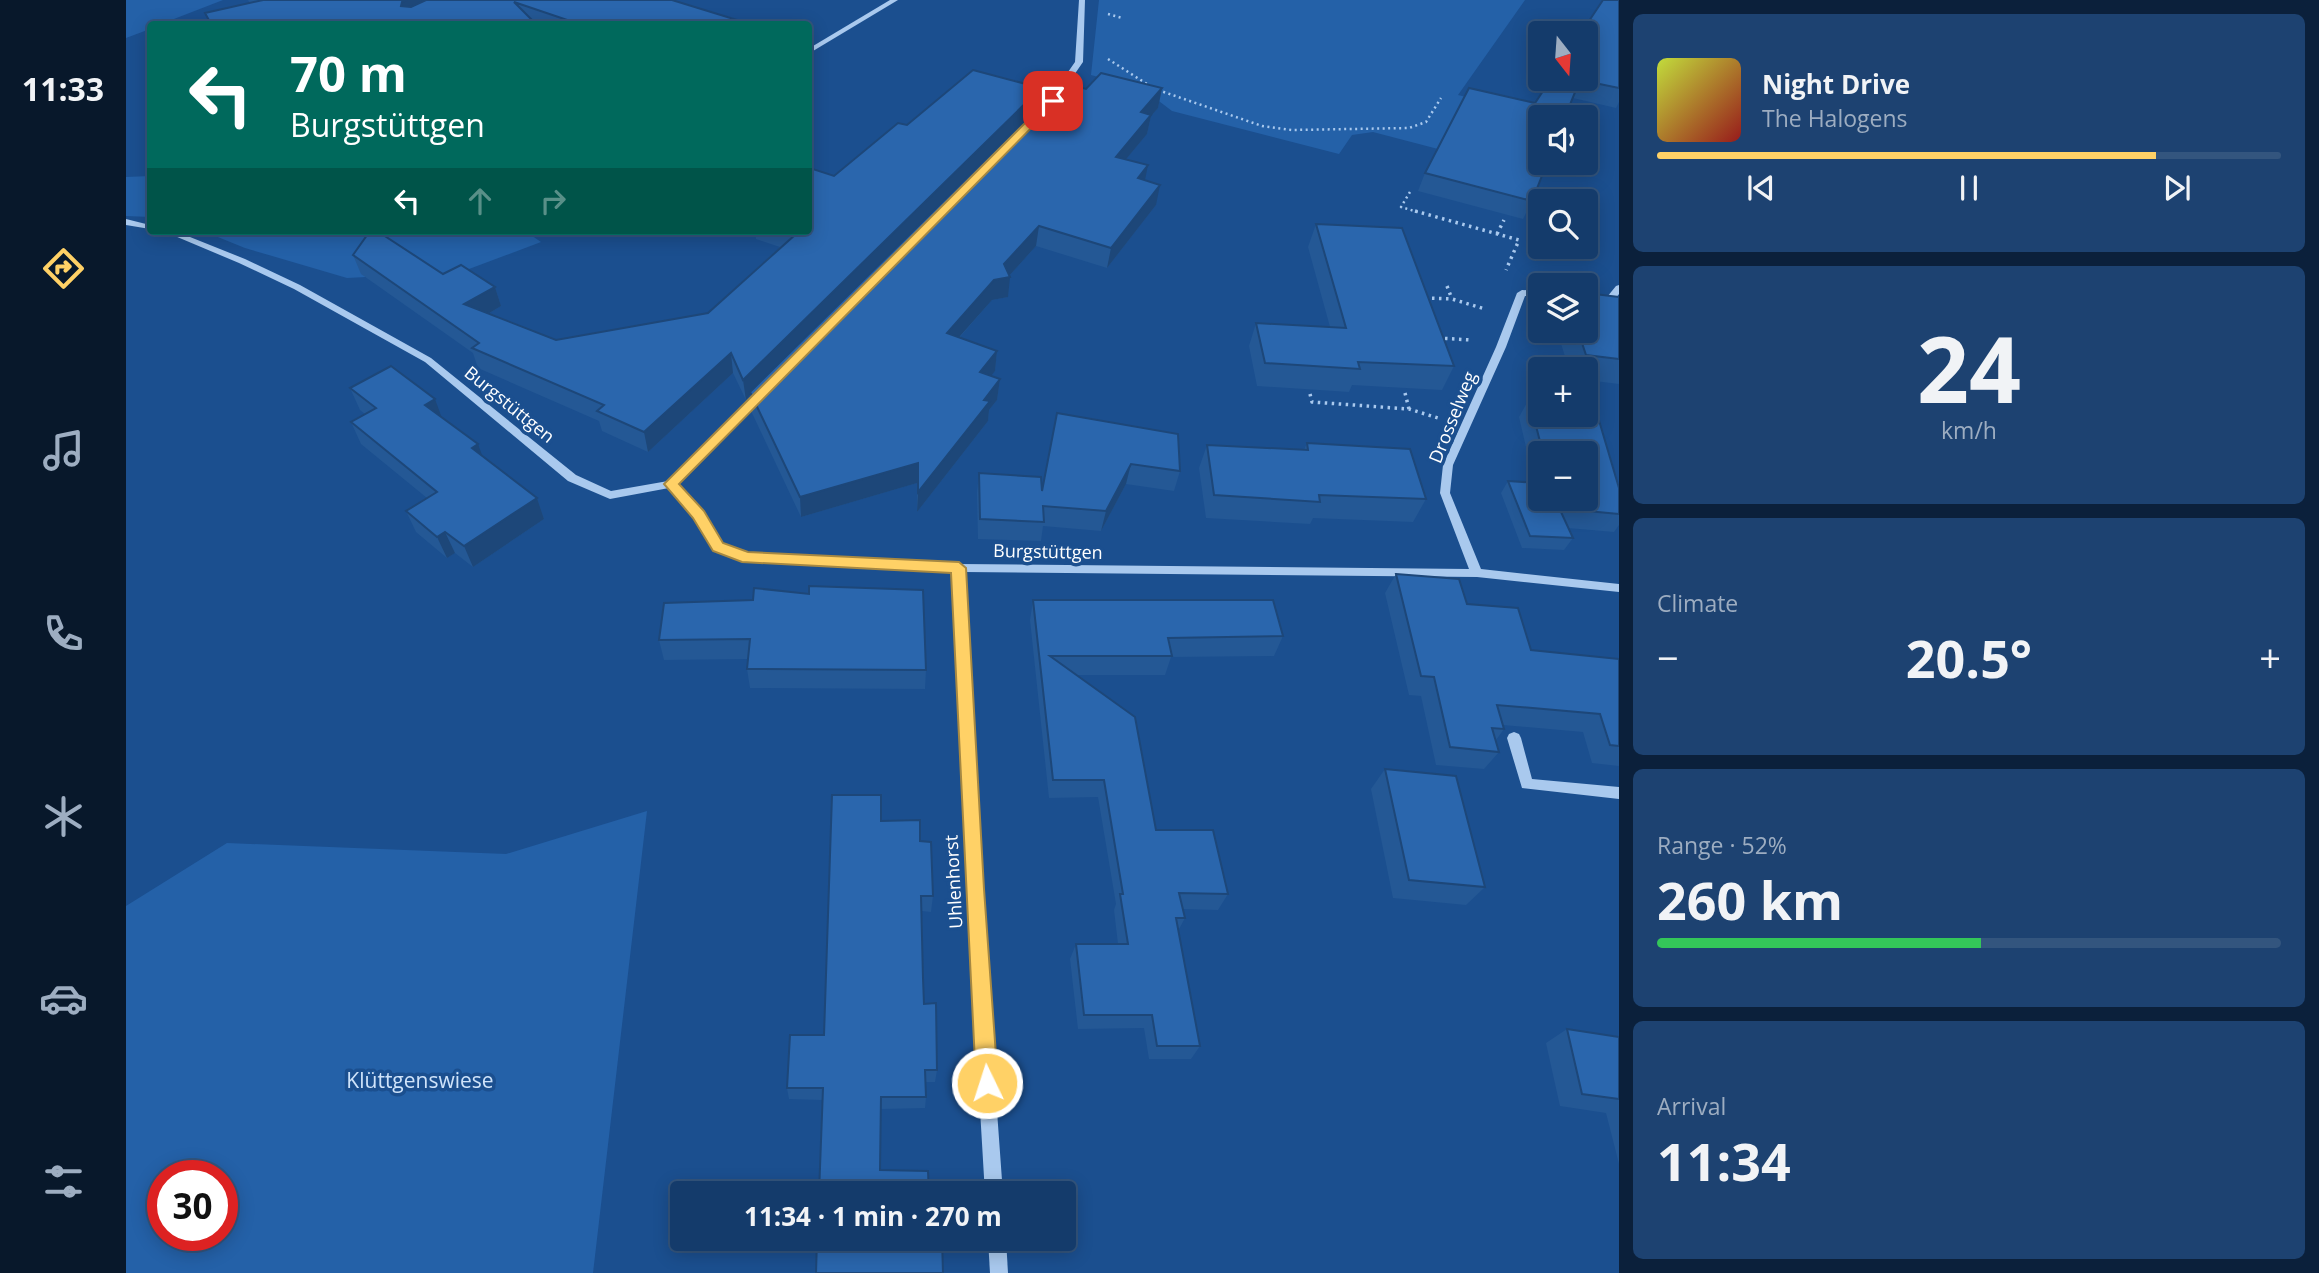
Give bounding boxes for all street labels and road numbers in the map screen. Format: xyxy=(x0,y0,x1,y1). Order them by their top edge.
street label: Burgstüttgen xyxy=(460,360,560,448)
street label: Drosselweg xyxy=(1423,367,1481,466)
street label: Burgstüttgen xyxy=(993,538,1103,564)
street label: Uhlenhorst xyxy=(939,834,967,930)

